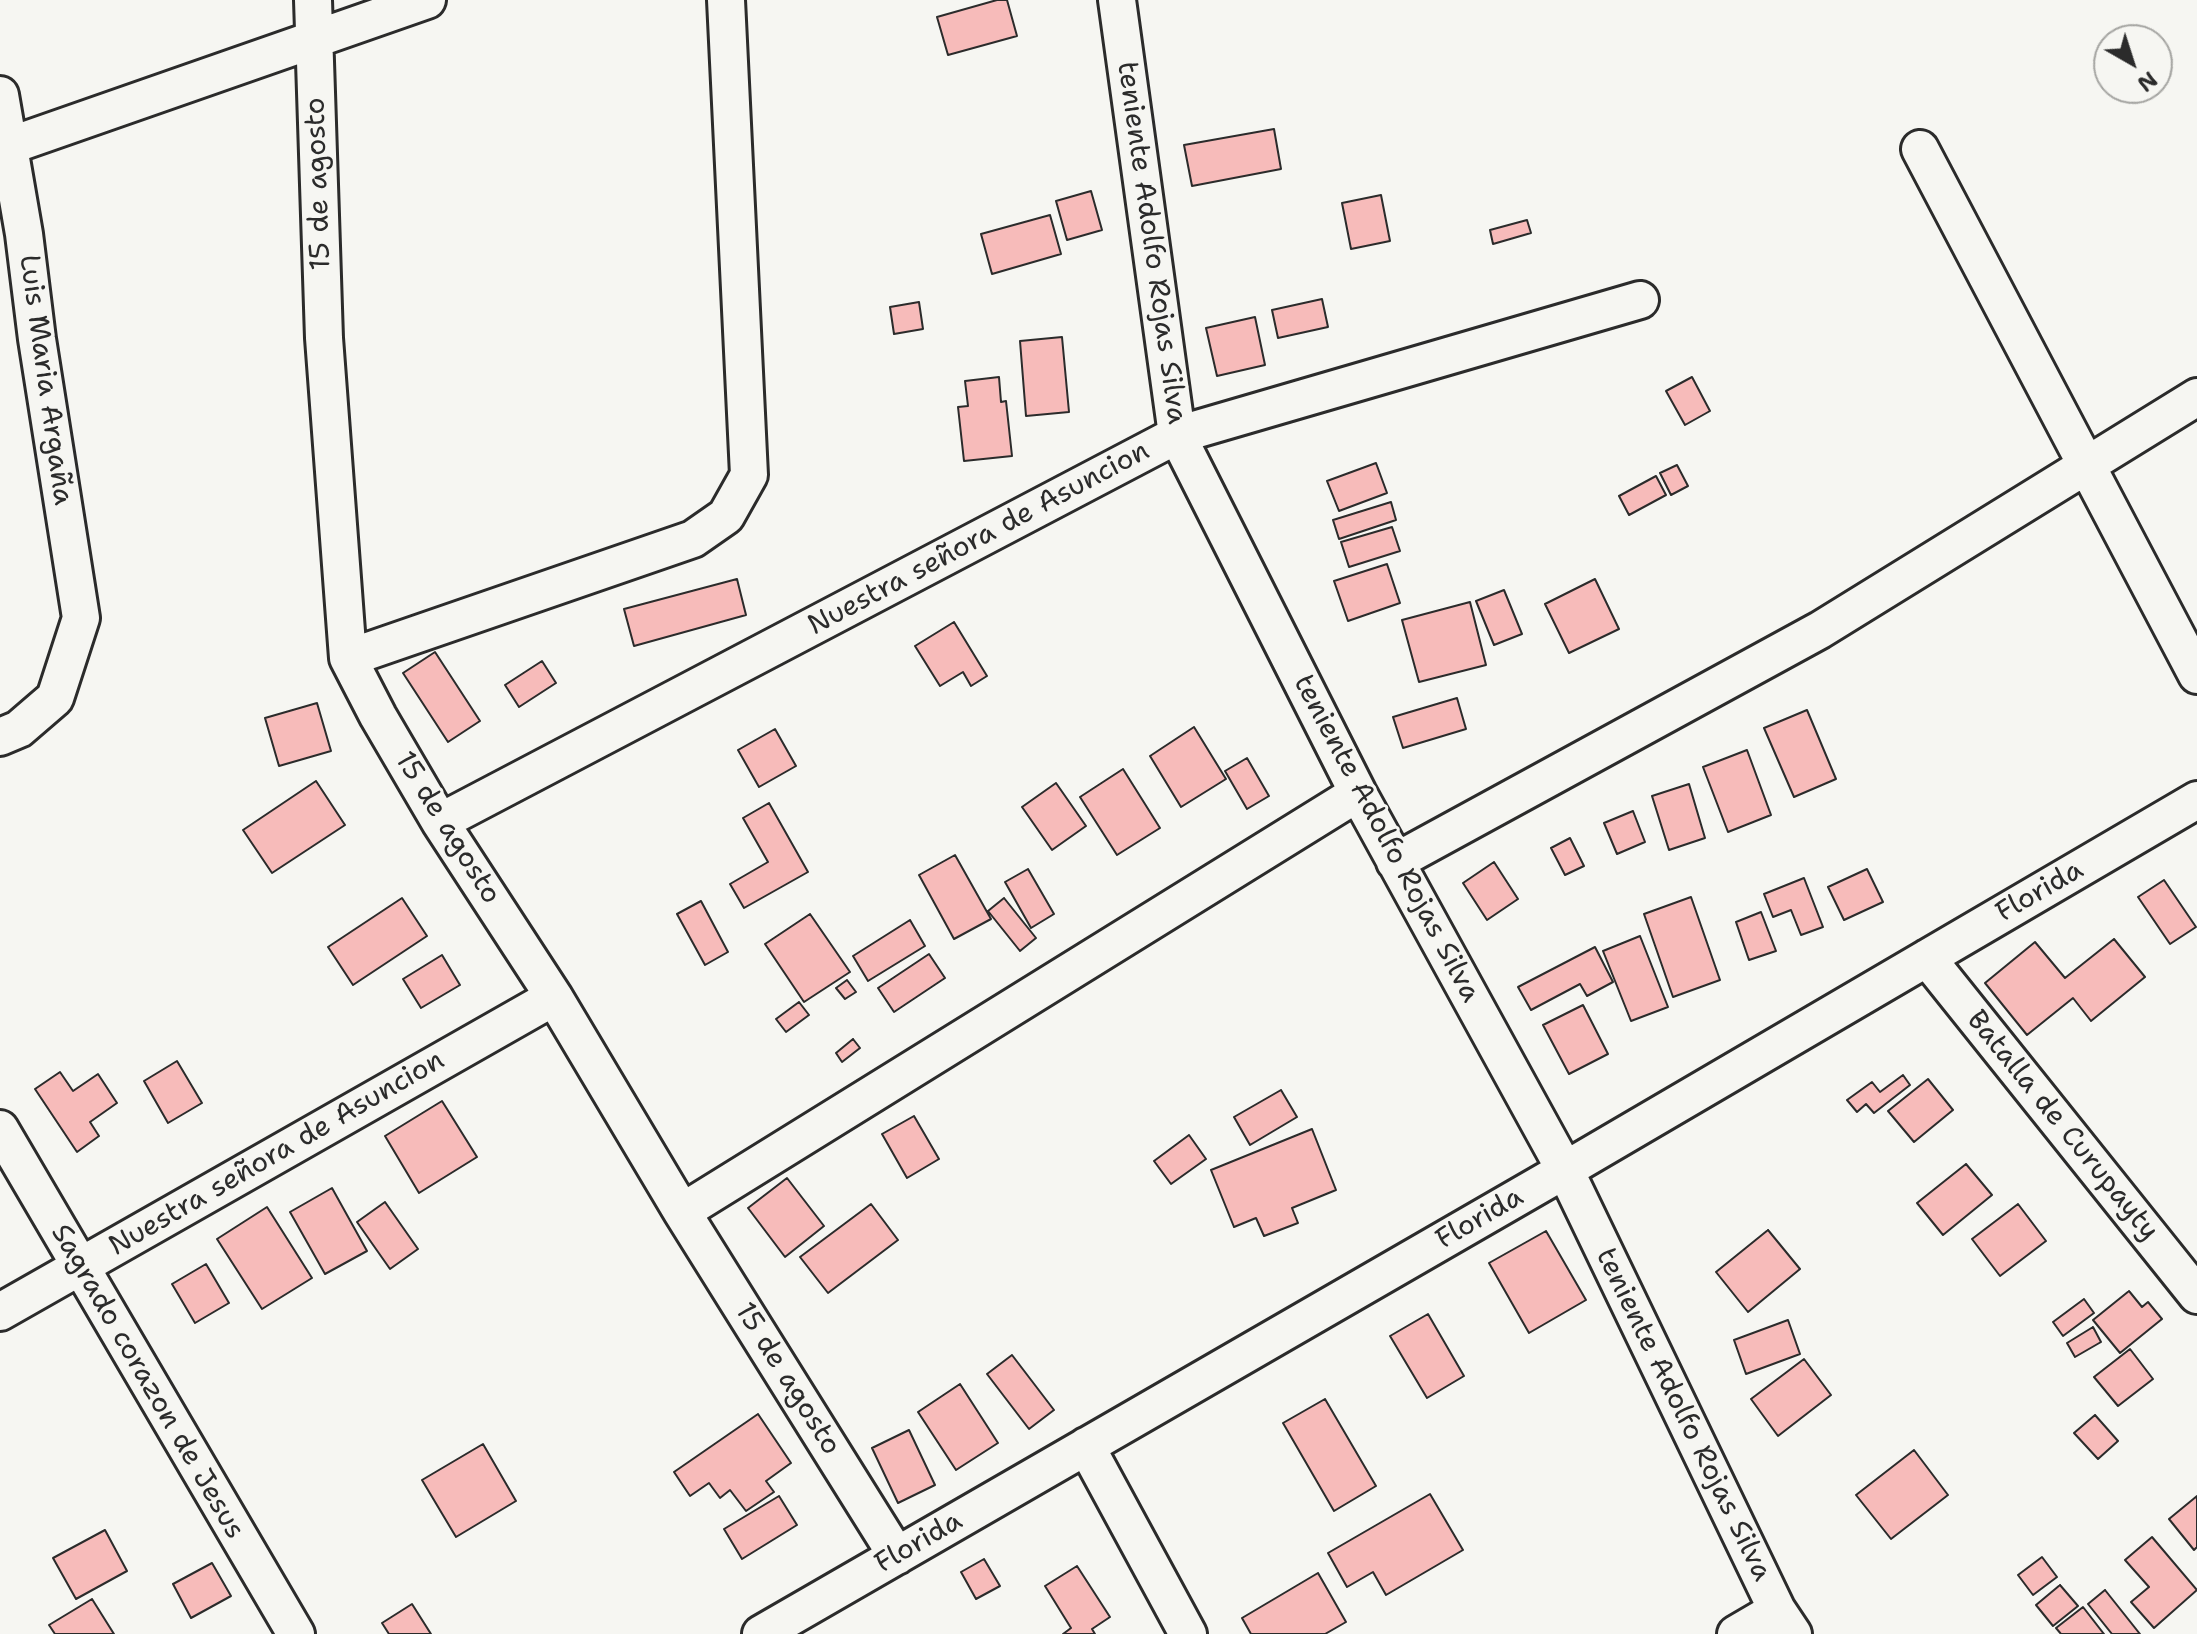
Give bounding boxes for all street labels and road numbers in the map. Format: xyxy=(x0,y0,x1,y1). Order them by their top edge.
street label: teniente Adolfo Rojas Silva xyxy=(1109,60,1193,426)
street label: 15 de agosto xyxy=(299,97,339,271)
street label: Luis Maria Argaña xyxy=(11,253,79,507)
street label: Nuestra señora de Asuncion xyxy=(803,435,1155,643)
street label: teniente Adolfo Rojas Silva xyxy=(1285,670,1487,1008)
street label: 15 de agosto xyxy=(387,746,507,910)
street label: Florida xyxy=(1991,854,2089,930)
street label: Batalla de Curupayty xyxy=(1959,1004,2165,1248)
street label: Nuestra señora de Asuncion xyxy=(103,1044,451,1264)
street label: Florida xyxy=(1431,1181,1529,1257)
street label: Sagrado corazon de Jesus xyxy=(43,1219,251,1545)
street label: teniente Adolfo Rojas Silva xyxy=(1588,1243,1778,1587)
street label: 15 de agosto xyxy=(727,1297,847,1461)
street label: Florida xyxy=(870,1505,968,1581)

